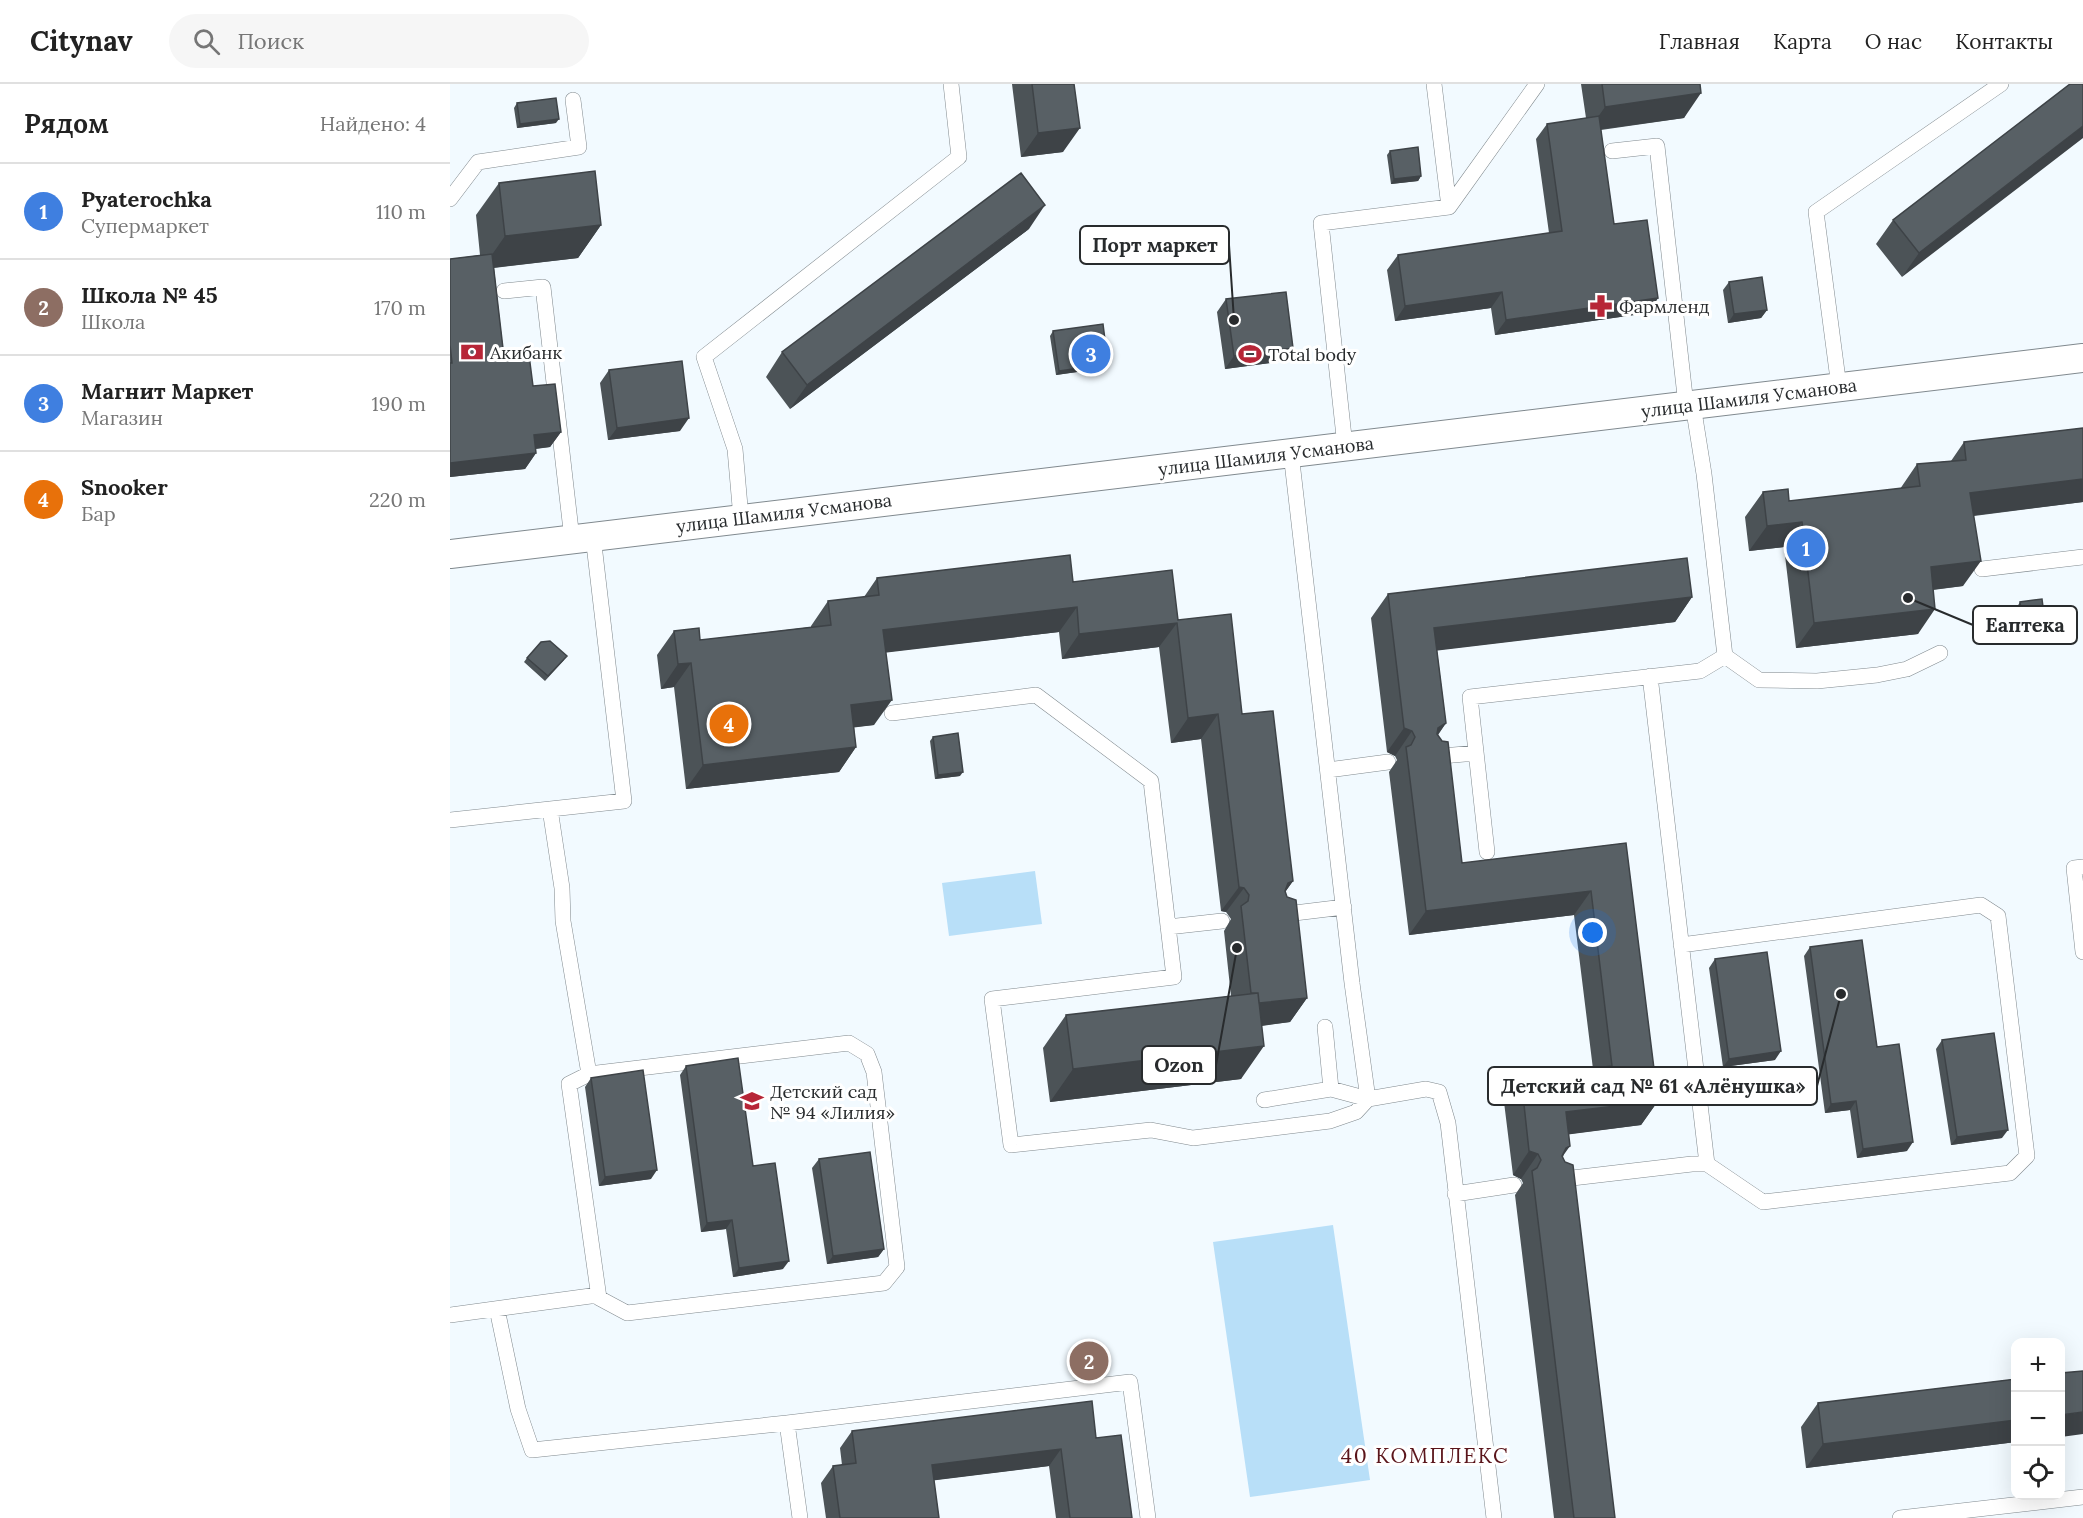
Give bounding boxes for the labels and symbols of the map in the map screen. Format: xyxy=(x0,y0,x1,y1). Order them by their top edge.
callout: Порт маркет xyxy=(1080,226,1229,264)
text: Порт маркет xyxy=(1092,232,1218,257)
pharmacy icon: Фармленд xyxy=(1588,293,1614,319)
place label: Фармленд xyxy=(1619,295,1710,318)
pin: 3 xyxy=(1072,332,1110,376)
bank icon: Акибанк xyxy=(459,339,485,365)
place label: Акибанк xyxy=(489,341,562,364)
sports icon: Total body xyxy=(1237,341,1263,367)
place label: Total body xyxy=(1268,343,1357,366)
street label: улица Шамиля Усманова xyxy=(1640,373,1858,423)
street label: улица Шамиля Усманова xyxy=(1157,431,1375,481)
street label: улица Шамиля Усманова xyxy=(675,488,893,538)
pin: 1 xyxy=(1786,526,1826,570)
callout: Еаптека xyxy=(1973,606,2077,644)
text: Еаптека xyxy=(1985,612,2065,637)
pin: 4 xyxy=(710,702,748,746)
your location xyxy=(1578,918,1607,947)
callout: Ozon xyxy=(1142,1046,1216,1084)
text: Ozon xyxy=(1154,1052,1204,1077)
callout: Детский сад № 61 «Алёнушка» xyxy=(1488,1067,1817,1105)
text: Детский сад № 61 «Алёнушка» xyxy=(1501,1073,1805,1098)
place label: Детский сад № 94 «Лилия» xyxy=(770,1080,895,1124)
school or university icon: Детский сад № 94 «Лилия» xyxy=(739,1088,765,1114)
pin: 2 xyxy=(1070,1338,1108,1384)
district label: 40 КОМПЛЕКС xyxy=(1341,1442,1509,1469)

